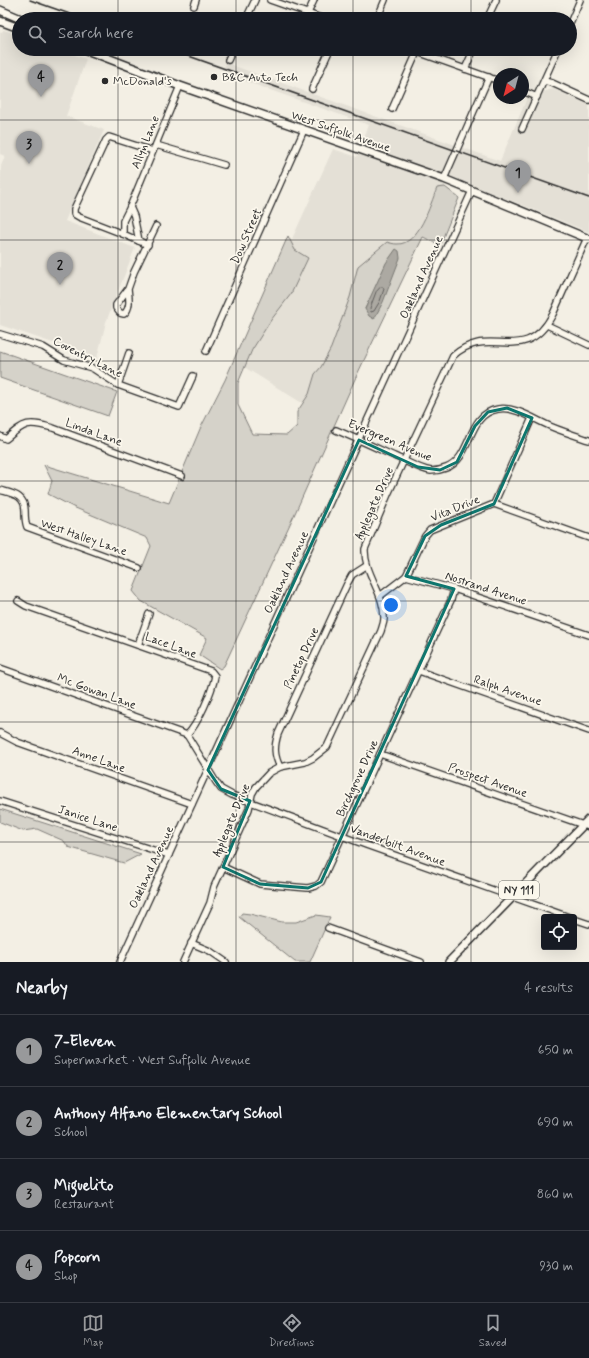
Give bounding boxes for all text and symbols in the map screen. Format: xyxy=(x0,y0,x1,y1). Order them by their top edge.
search box xyxy=(12,12,577,56)
icon: search xyxy=(26,23,48,45)
text: Search here xyxy=(58,24,134,44)
pin: 4 xyxy=(28,64,54,97)
north arrow xyxy=(493,68,529,104)
place label: B&C Auto Tech xyxy=(222,70,298,86)
marker: B&C Auto Tech xyxy=(209,72,219,82)
place label: McDonald's xyxy=(113,74,173,90)
marker: McDonald's xyxy=(100,76,110,86)
street label: West Suffolk Avenue xyxy=(289,107,392,157)
street label: Allyn Lane xyxy=(128,113,164,171)
pin: 3 xyxy=(16,131,42,164)
pin: 1 xyxy=(505,160,531,193)
street label: Dow Street xyxy=(228,206,266,267)
street label: Oakland Avenue xyxy=(396,233,447,321)
pin: 2 xyxy=(47,252,73,285)
street label: Coventry Lane xyxy=(50,333,125,382)
street label: Linda Lane xyxy=(63,415,124,451)
street label: Evergreen Avenue xyxy=(345,416,434,466)
street label: Applegate Drive xyxy=(352,465,398,542)
street label: Vita Drive xyxy=(428,492,482,526)
street label: West Halley Lane xyxy=(38,516,129,560)
street label: Oakland Avenue xyxy=(261,529,313,616)
street label: Nostrand Avenue xyxy=(443,568,528,610)
your location xyxy=(381,595,401,615)
street label: Pinetop Drive xyxy=(281,625,323,692)
street label: Lace Lane xyxy=(143,629,199,663)
street label: Mc Gowan Lane xyxy=(55,670,138,714)
street label: Ralph Avenue xyxy=(471,672,544,710)
street label: Birchgrove Drive xyxy=(333,737,383,820)
street label: Anne Lane xyxy=(70,743,128,777)
street label: Prospect Avenue xyxy=(446,760,530,802)
street label: Applegate Drive xyxy=(209,781,255,859)
street label: Janice Lane xyxy=(56,802,120,836)
street label: Vanderbilt Avenue xyxy=(348,821,448,871)
street label: Oakland Avenue xyxy=(126,824,178,911)
road number: NY 111 xyxy=(499,881,539,899)
map controls xyxy=(541,914,577,950)
button: locate xyxy=(541,914,577,950)
text: Nearby xyxy=(16,977,68,999)
text: 4 results xyxy=(524,980,573,997)
text: 7-Eleven xyxy=(54,1032,116,1052)
text: 1 xyxy=(26,1042,32,1059)
text: 650 m xyxy=(538,1042,573,1059)
text: Supermarket · West Suffolk Avenue xyxy=(54,1052,251,1069)
text: Anthony Alfano Elementary School xyxy=(54,1104,282,1124)
text: 2 xyxy=(26,1114,32,1131)
text: 690 m xyxy=(537,1114,573,1131)
text: School xyxy=(54,1124,88,1141)
text: Miguelito xyxy=(54,1176,113,1196)
text: 3 xyxy=(26,1186,32,1203)
text: 860 m xyxy=(537,1186,573,1203)
text: Restaurant xyxy=(54,1196,114,1213)
text: Popcorn xyxy=(54,1248,101,1268)
text: 4 xyxy=(25,1258,33,1275)
text: 930 m xyxy=(539,1258,573,1275)
text: Shop xyxy=(54,1268,78,1285)
tab: Map xyxy=(82,1312,104,1350)
tab: Directions xyxy=(269,1312,314,1350)
tab: Saved xyxy=(479,1312,507,1350)

